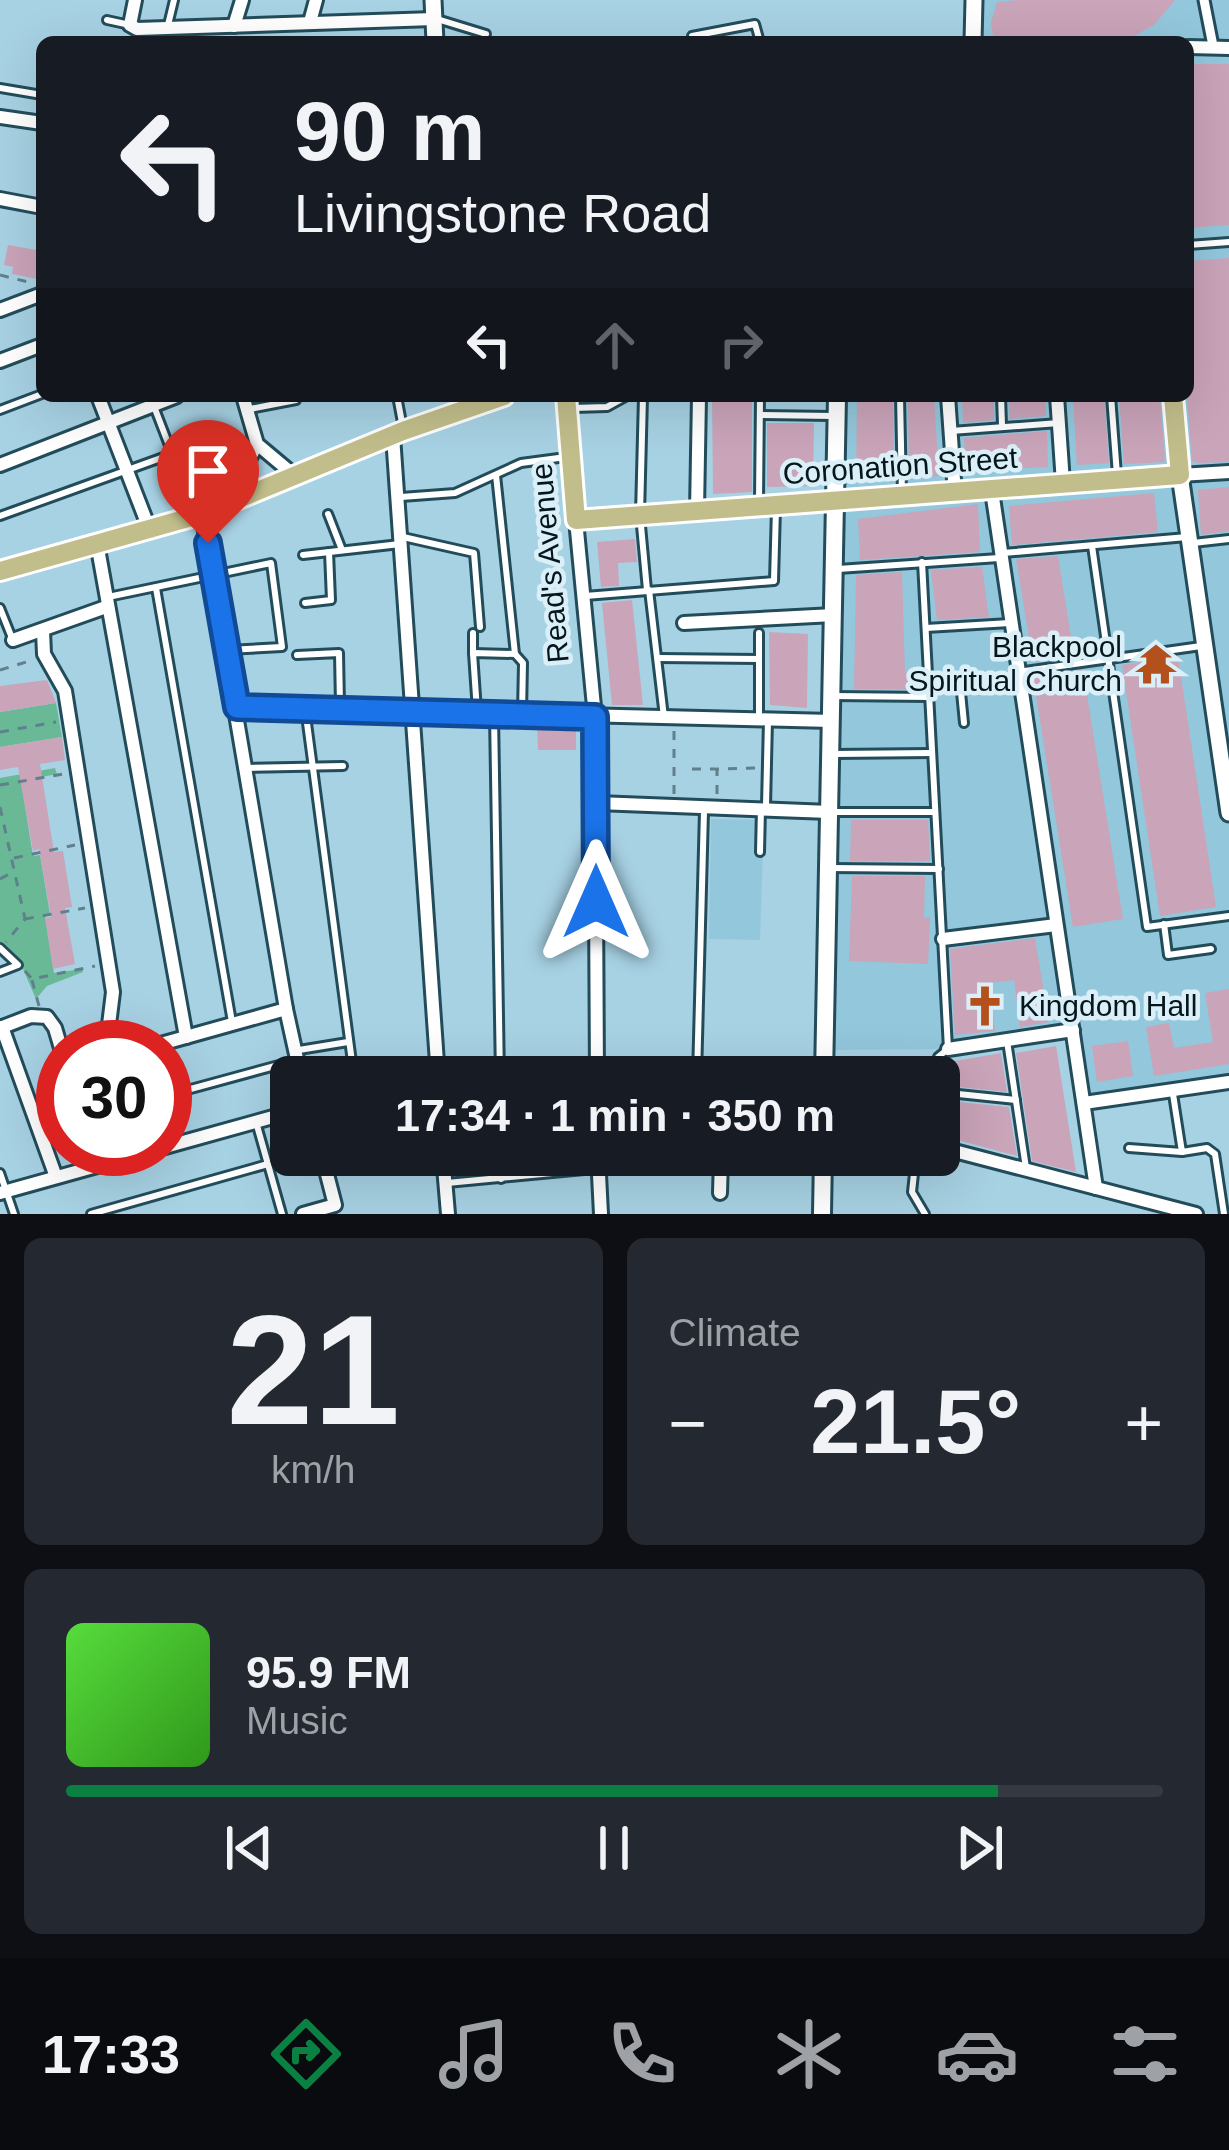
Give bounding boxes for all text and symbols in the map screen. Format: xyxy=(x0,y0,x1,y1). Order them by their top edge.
icon: left xyxy=(96,84,252,240)
text: 90 m xyxy=(294,84,485,178)
text: Livingstone Road xyxy=(294,183,711,243)
icon: left xyxy=(456,312,522,378)
icon: ahead xyxy=(582,312,648,378)
icon: right xyxy=(708,312,774,378)
pin xyxy=(157,420,259,543)
icon: arrive xyxy=(175,438,241,504)
street label: Coronation Street xyxy=(782,441,1019,490)
street label: Read's Avenue xyxy=(524,462,575,664)
place label: Blackpool Spiritual Church xyxy=(909,630,1122,697)
temple icon: Blackpool Spiritual Church xyxy=(1133,641,1179,687)
position arrow xyxy=(533,839,659,965)
church icon: Kingdom Hall xyxy=(962,983,1008,1029)
place label: Kingdom Hall xyxy=(1019,989,1197,1022)
speed limit sign: 30 xyxy=(36,1020,192,1176)
text: 17:34 · 1 min · 350 m xyxy=(395,1090,835,1141)
text: 21 xyxy=(226,1283,400,1457)
text: Climate xyxy=(669,1311,801,1354)
text: 21.5° xyxy=(810,1372,1021,1472)
text: − xyxy=(669,1386,707,1460)
text: + xyxy=(1124,1386,1163,1460)
text: km/h xyxy=(271,1448,356,1491)
text: 95.9 FM xyxy=(246,1647,411,1698)
text: Music xyxy=(246,1699,348,1742)
icon: previous xyxy=(216,1815,282,1881)
icon: pause xyxy=(581,1815,647,1881)
icon: next xyxy=(947,1815,1013,1881)
icon: directions xyxy=(264,2012,348,2096)
icon: music xyxy=(432,2012,516,2096)
icon: phone xyxy=(600,2012,684,2096)
icon: climate xyxy=(767,2012,851,2096)
icon: car xyxy=(935,2012,1019,2096)
icon: filters xyxy=(1103,2012,1187,2096)
text: 17:33 xyxy=(42,2024,180,2084)

